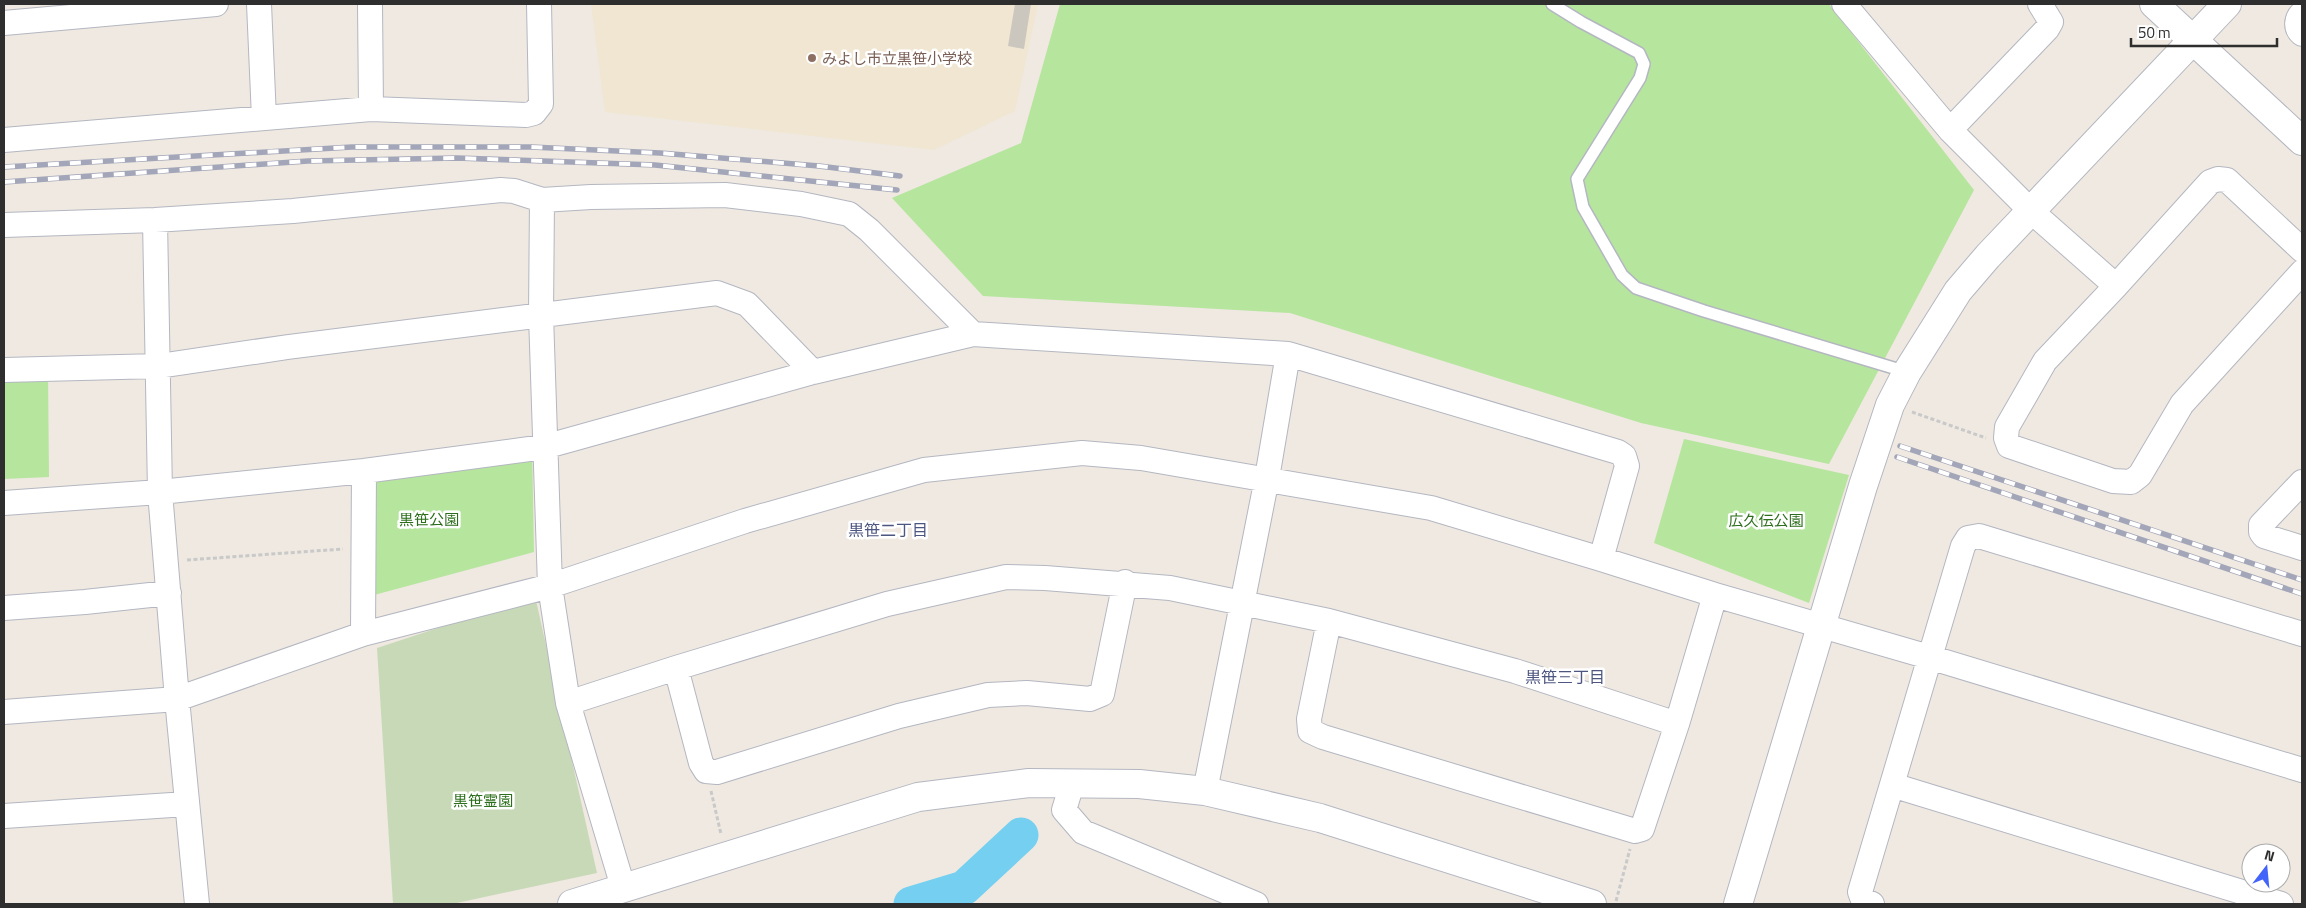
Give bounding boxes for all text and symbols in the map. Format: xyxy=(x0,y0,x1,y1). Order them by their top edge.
scale bar xyxy=(2131,15,2277,47)
text: 50 m xyxy=(2138,21,2171,44)
place label: みよし市立黒笹小学校 xyxy=(822,47,972,70)
marker: みよし市立黒笹小学校 xyxy=(806,52,818,64)
park label: 黒笹公園 xyxy=(399,508,459,531)
park label: 広久伝公園 xyxy=(1728,509,1804,532)
district label: 黒笹二丁目 xyxy=(848,518,928,542)
district label: 黒笹三丁目 xyxy=(1525,665,1605,689)
park label: 黒笹霊園 xyxy=(453,789,513,812)
north arrow xyxy=(2241,843,2291,893)
text: N xyxy=(2262,844,2277,866)

